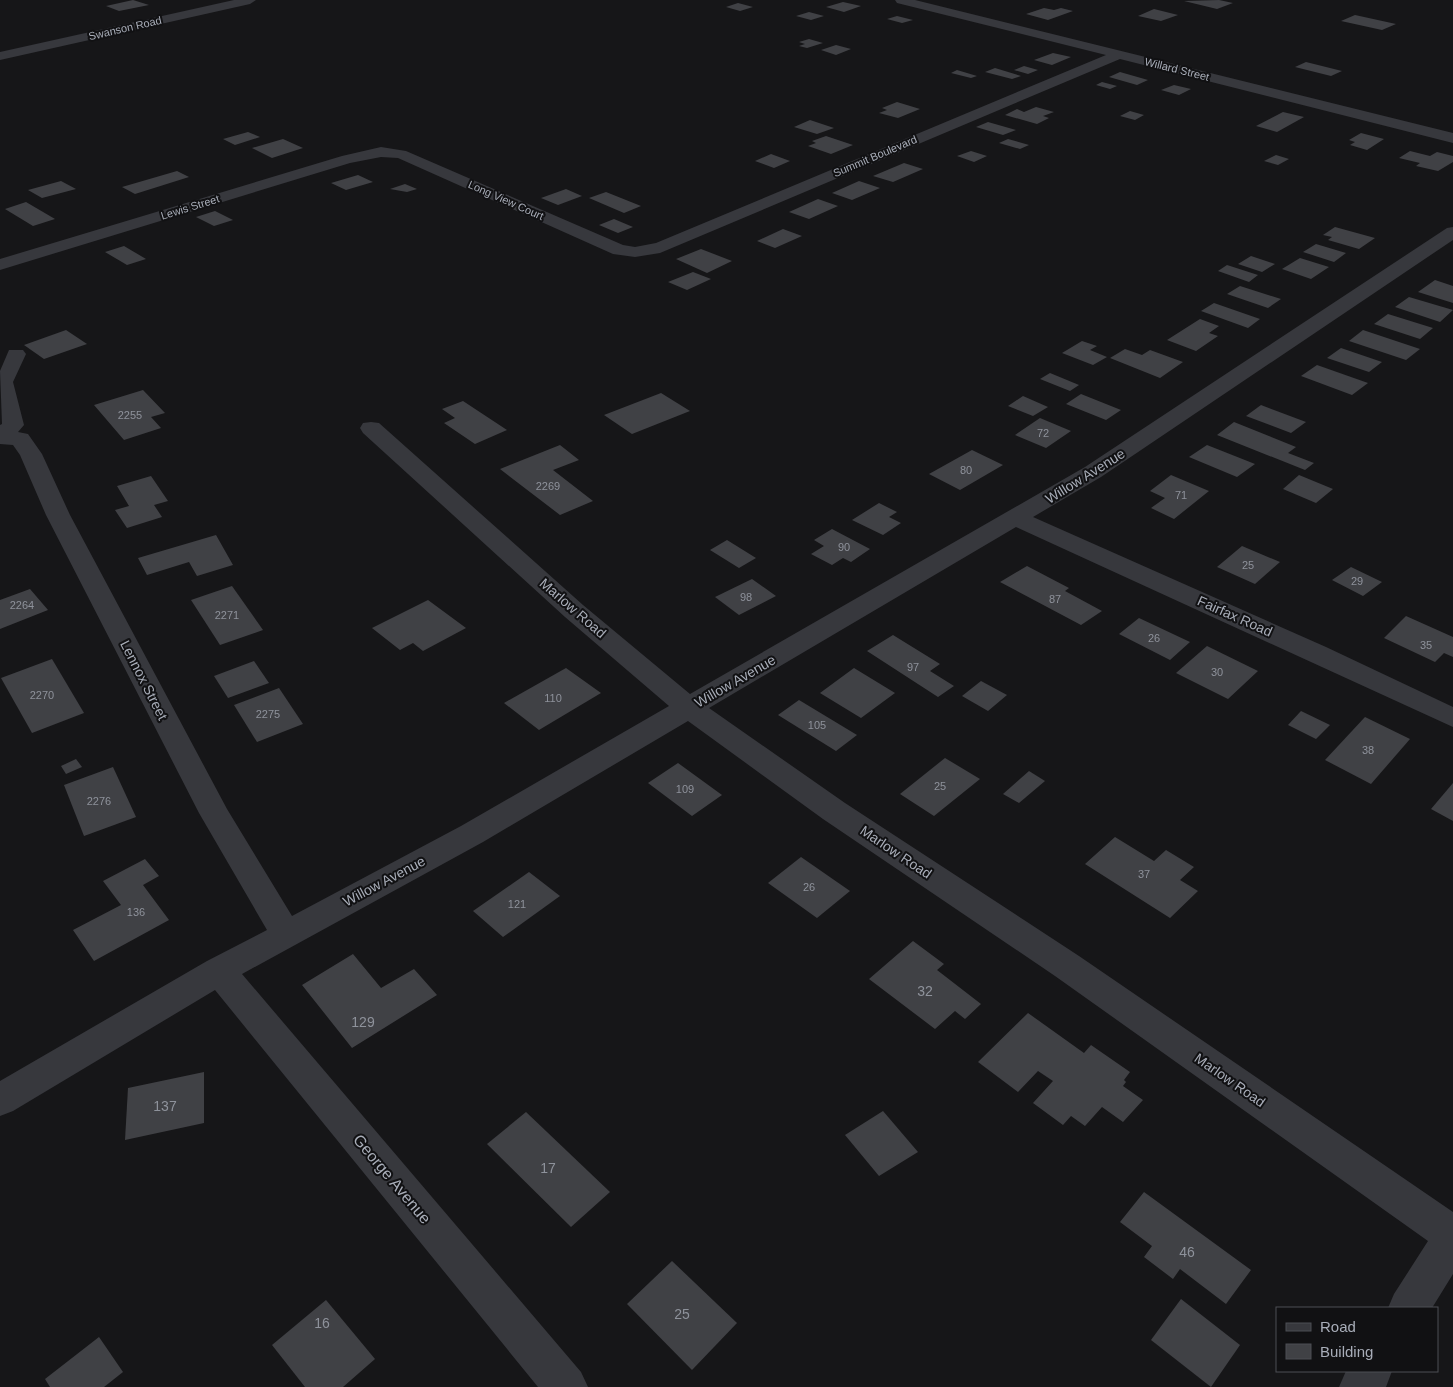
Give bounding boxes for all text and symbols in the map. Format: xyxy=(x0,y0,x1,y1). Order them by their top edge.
street label: Swanson Road xyxy=(87,14,163,42)
street label: Willard Street xyxy=(1144,55,1210,83)
street label: Summit Boulevard xyxy=(831,133,919,179)
street label: Long View Court xyxy=(467,178,545,222)
street label: Lewis Street xyxy=(159,192,221,222)
house number: 2255 xyxy=(118,409,142,421)
house number: 72 xyxy=(1037,427,1049,439)
street label: Willow Avenue xyxy=(1042,445,1128,507)
house number: 80 xyxy=(960,464,972,476)
house number: 2269 xyxy=(536,480,560,492)
house number: 71 xyxy=(1175,489,1187,501)
house number: 90 xyxy=(838,541,850,553)
house number: 25 xyxy=(1242,559,1254,571)
street label: Marlow Road xyxy=(537,575,609,641)
house number: 29 xyxy=(1351,575,1363,587)
house number: 98 xyxy=(740,591,752,603)
street label: Fairfax Road xyxy=(1195,592,1275,640)
house number: 87 xyxy=(1049,593,1061,605)
house number: 2264 xyxy=(10,599,34,611)
house number: 2271 xyxy=(215,609,239,621)
house number: 26 xyxy=(1148,632,1160,644)
street label: Lennox Street xyxy=(117,638,171,723)
house number: 35 xyxy=(1420,639,1432,651)
street label: Willow Avenue xyxy=(692,651,778,711)
house number: 97 xyxy=(907,661,919,673)
house number: 30 xyxy=(1211,666,1223,678)
house number: 2270 xyxy=(30,689,54,701)
house number: 110 xyxy=(544,692,562,704)
house number: 2275 xyxy=(256,708,280,720)
house number: 105 xyxy=(808,719,826,731)
house number: 38 xyxy=(1362,744,1374,756)
house number: 25 xyxy=(934,780,946,792)
house number: 109 xyxy=(676,783,694,795)
house number: 2276 xyxy=(87,795,111,807)
street label: Marlow Road xyxy=(857,822,935,882)
street label: Willow Avenue xyxy=(340,853,428,909)
house number: 37 xyxy=(1138,868,1150,880)
house number: 26 xyxy=(803,881,815,893)
house number: 121 xyxy=(508,898,526,910)
house number: 136 xyxy=(127,906,145,918)
house number: 32 xyxy=(917,983,933,999)
house number: 129 xyxy=(351,1014,375,1030)
street label: Marlow Road xyxy=(1192,1050,1268,1110)
house number: 137 xyxy=(153,1098,177,1114)
street label: George Avenue xyxy=(350,1131,434,1227)
house number: 17 xyxy=(540,1160,556,1176)
house number: 46 xyxy=(1179,1244,1195,1260)
house number: 25 xyxy=(674,1306,690,1322)
legend xyxy=(1276,1307,1438,1372)
house number: 16 xyxy=(314,1315,330,1331)
text: Road xyxy=(1320,1318,1356,1335)
text: Building xyxy=(1320,1343,1373,1360)

